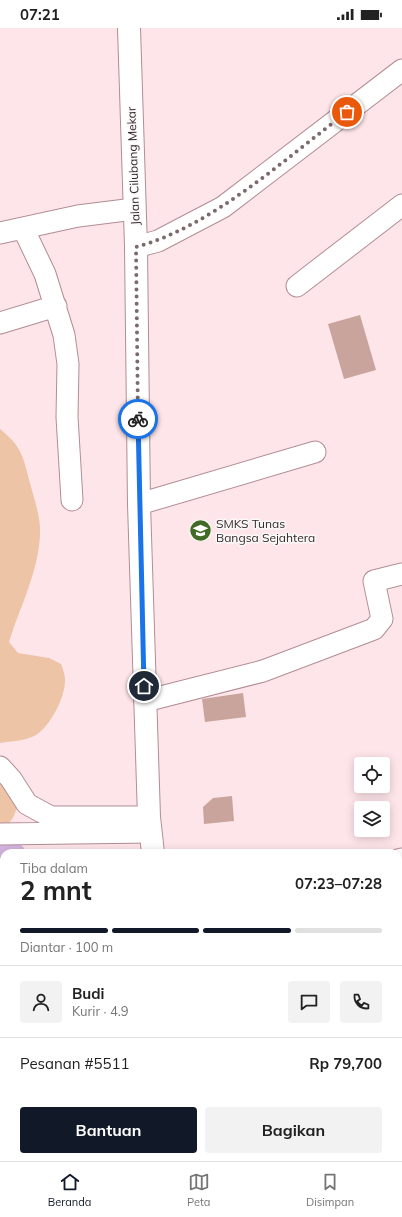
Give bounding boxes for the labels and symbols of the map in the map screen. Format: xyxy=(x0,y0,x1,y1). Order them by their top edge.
pin xyxy=(330,95,364,129)
street label: Jalan Cilubang Mekar xyxy=(123,106,143,225)
courier xyxy=(118,399,158,439)
place label: SMKS Tunas Bangsa Sejahtera xyxy=(216,516,315,545)
school or university icon: SMKS Tunas Bangsa Sejahtera xyxy=(187,517,213,543)
pin xyxy=(127,669,161,703)

